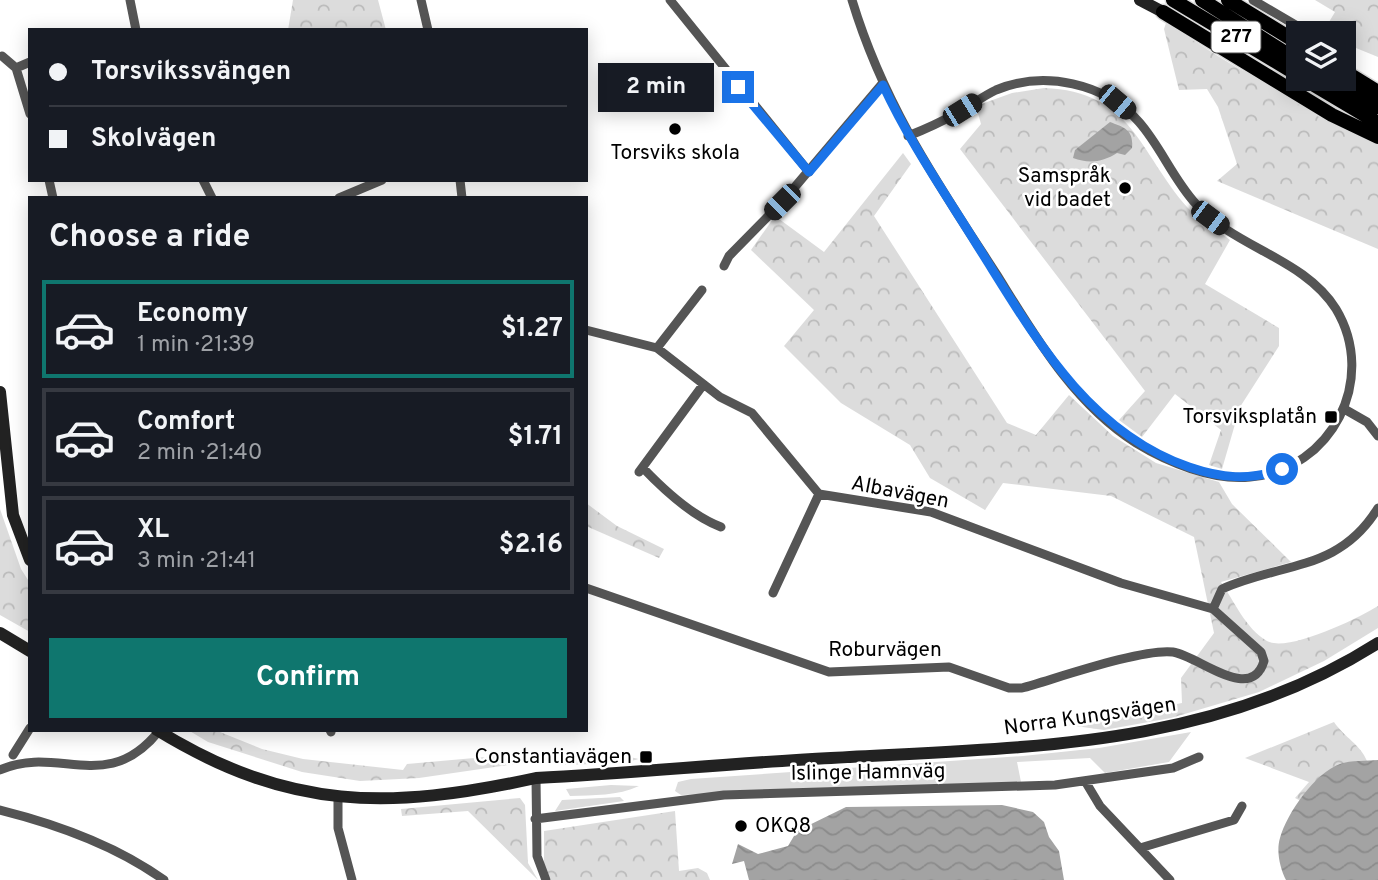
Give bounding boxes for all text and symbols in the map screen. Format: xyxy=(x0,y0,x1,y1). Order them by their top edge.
map controls xyxy=(1286,21,1356,91)
button: layers xyxy=(1286,21,1356,91)
road number: 277 xyxy=(1212,22,1260,52)
text: Torsvikssvängen xyxy=(91,56,291,89)
callout: 2 min xyxy=(598,62,714,112)
route end xyxy=(722,71,754,103)
text: 2 min xyxy=(626,73,686,102)
car xyxy=(1095,80,1140,124)
car xyxy=(939,90,986,130)
marker: Torsviks skola xyxy=(667,121,683,137)
text: Skolvägen xyxy=(91,123,216,156)
place label: Torsviks skola xyxy=(610,140,740,167)
place label: Samspråk vid badet xyxy=(1018,163,1111,214)
car xyxy=(760,180,805,224)
marker: Samspråk vid badet xyxy=(1117,180,1133,196)
car xyxy=(1187,197,1234,239)
text: Choose a ride xyxy=(49,218,250,258)
icon: car xyxy=(53,298,116,361)
text: Economy xyxy=(137,298,248,331)
text: $1.27 xyxy=(501,313,563,346)
text: 1 min · 21:39 xyxy=(137,331,255,360)
place label: Torsviksplatån xyxy=(1182,404,1317,431)
icon: car xyxy=(53,406,116,469)
text: Comfort xyxy=(137,406,235,439)
marker: Torsviksplatån xyxy=(1323,409,1339,425)
text: $1.71 xyxy=(508,421,563,454)
text: 2 min · 21:40 xyxy=(137,439,262,468)
route start xyxy=(1266,453,1298,485)
street label: Albavägen xyxy=(849,470,951,516)
icon: car xyxy=(53,514,116,577)
text: XL xyxy=(137,514,169,547)
text: $2.16 xyxy=(499,529,563,562)
text: 3 min · 21:41 xyxy=(137,547,256,576)
street label: Roburvägen xyxy=(828,637,942,664)
button: Confirm xyxy=(49,638,567,718)
street label: Norra Kungsvägen xyxy=(1002,692,1178,742)
place label: Constantiavägen xyxy=(474,744,632,771)
marker: Constantiavägen xyxy=(638,749,654,765)
street label: Islinge Hamnväg xyxy=(790,758,946,788)
place label: OKQ8 xyxy=(755,813,811,840)
marker: OKQ8 xyxy=(733,818,749,834)

